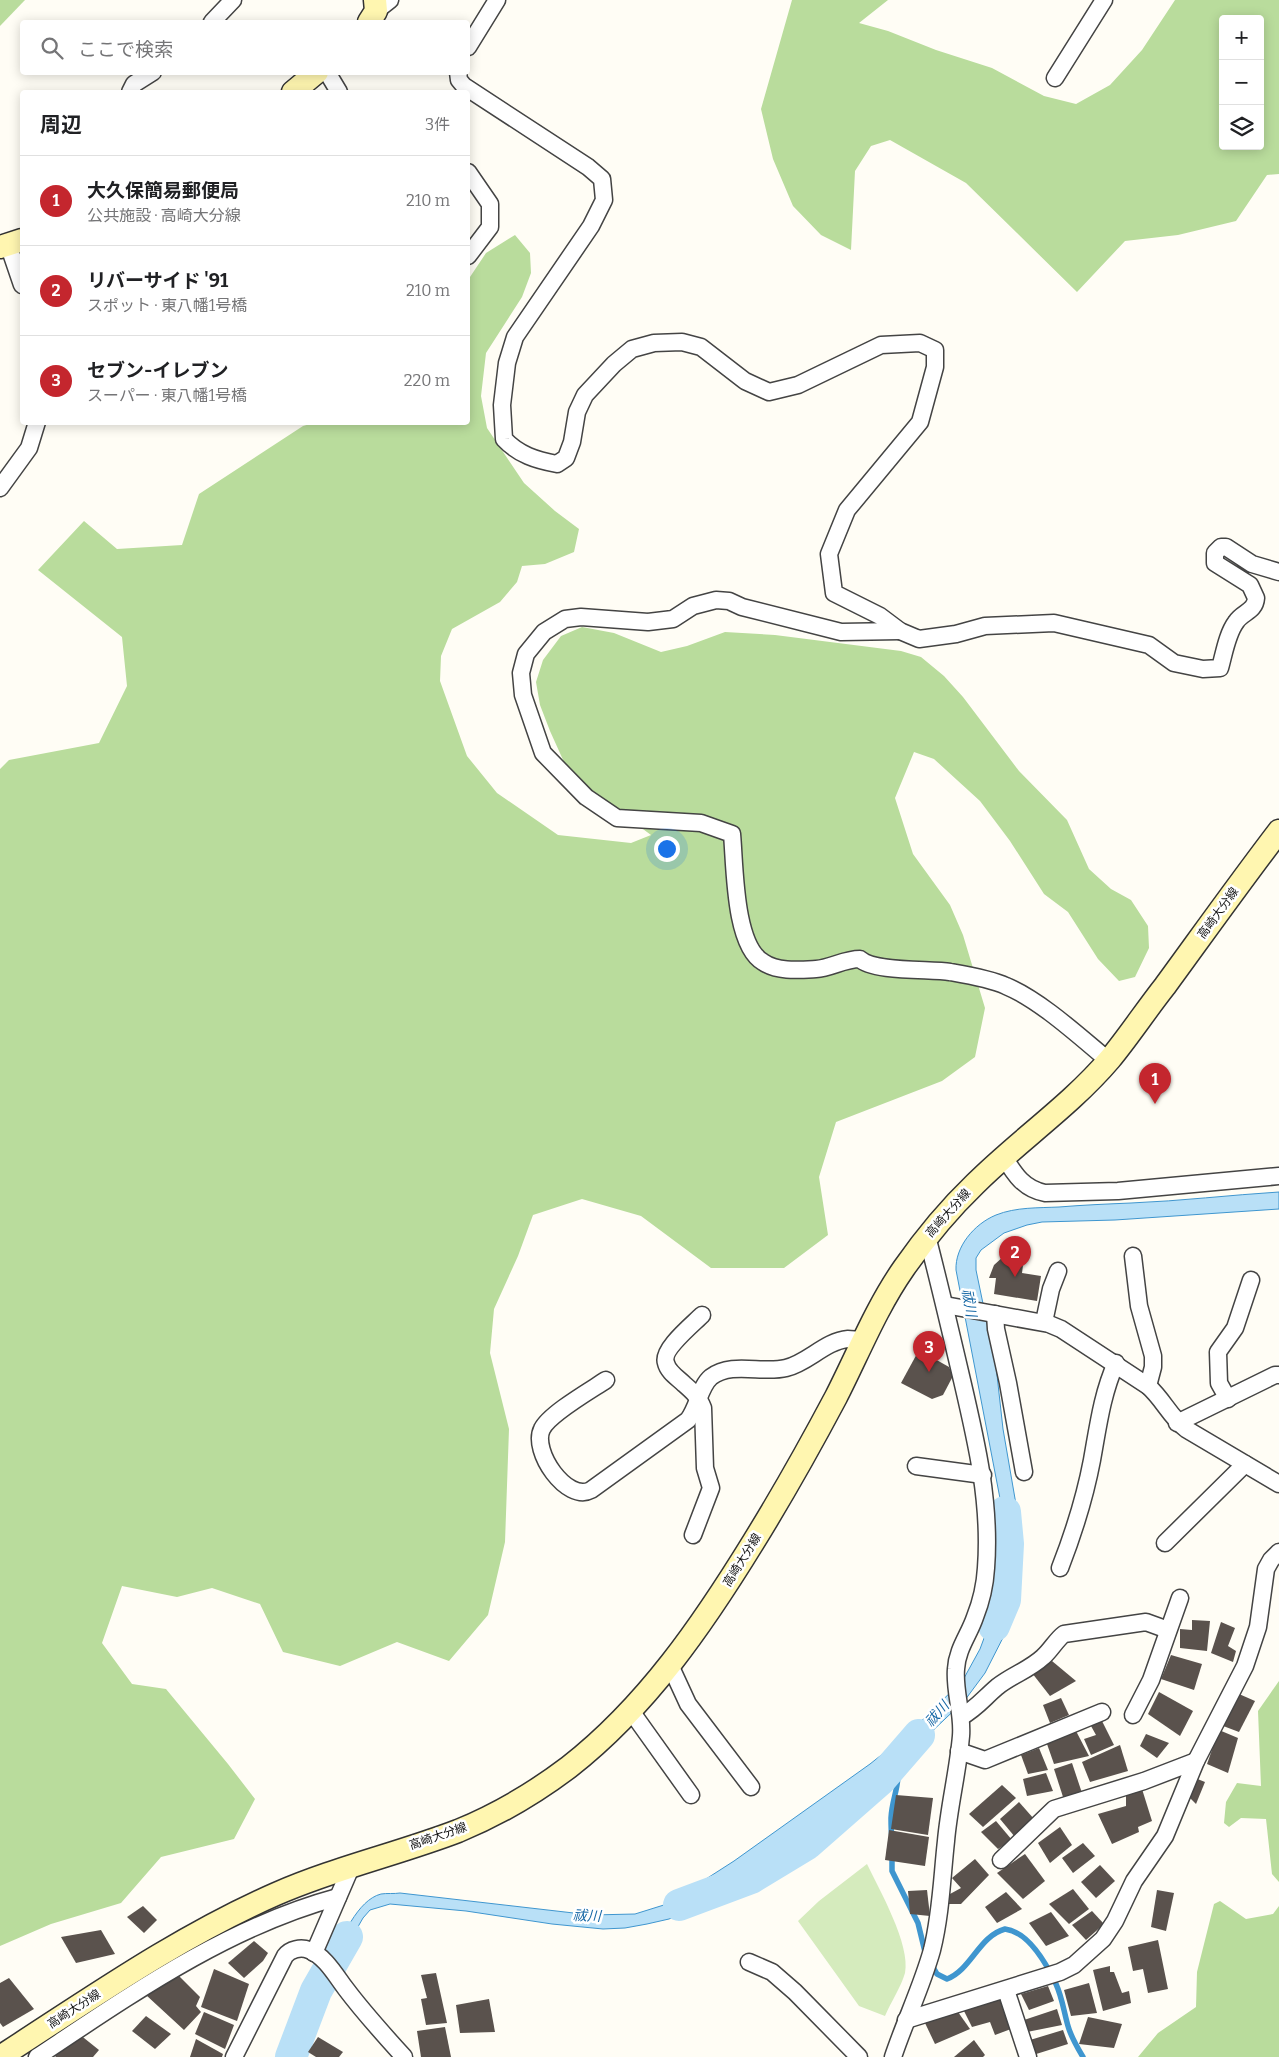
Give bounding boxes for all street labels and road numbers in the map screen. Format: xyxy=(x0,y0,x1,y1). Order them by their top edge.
street label: 高崎大分線 xyxy=(1195,885,1241,941)
street label: 高崎大分線 xyxy=(923,1186,973,1240)
street label: 高崎大分線 xyxy=(720,1531,764,1589)
street label: 高崎大分線 xyxy=(407,1820,469,1852)
street label: 高崎大分線 xyxy=(45,1987,103,2031)

